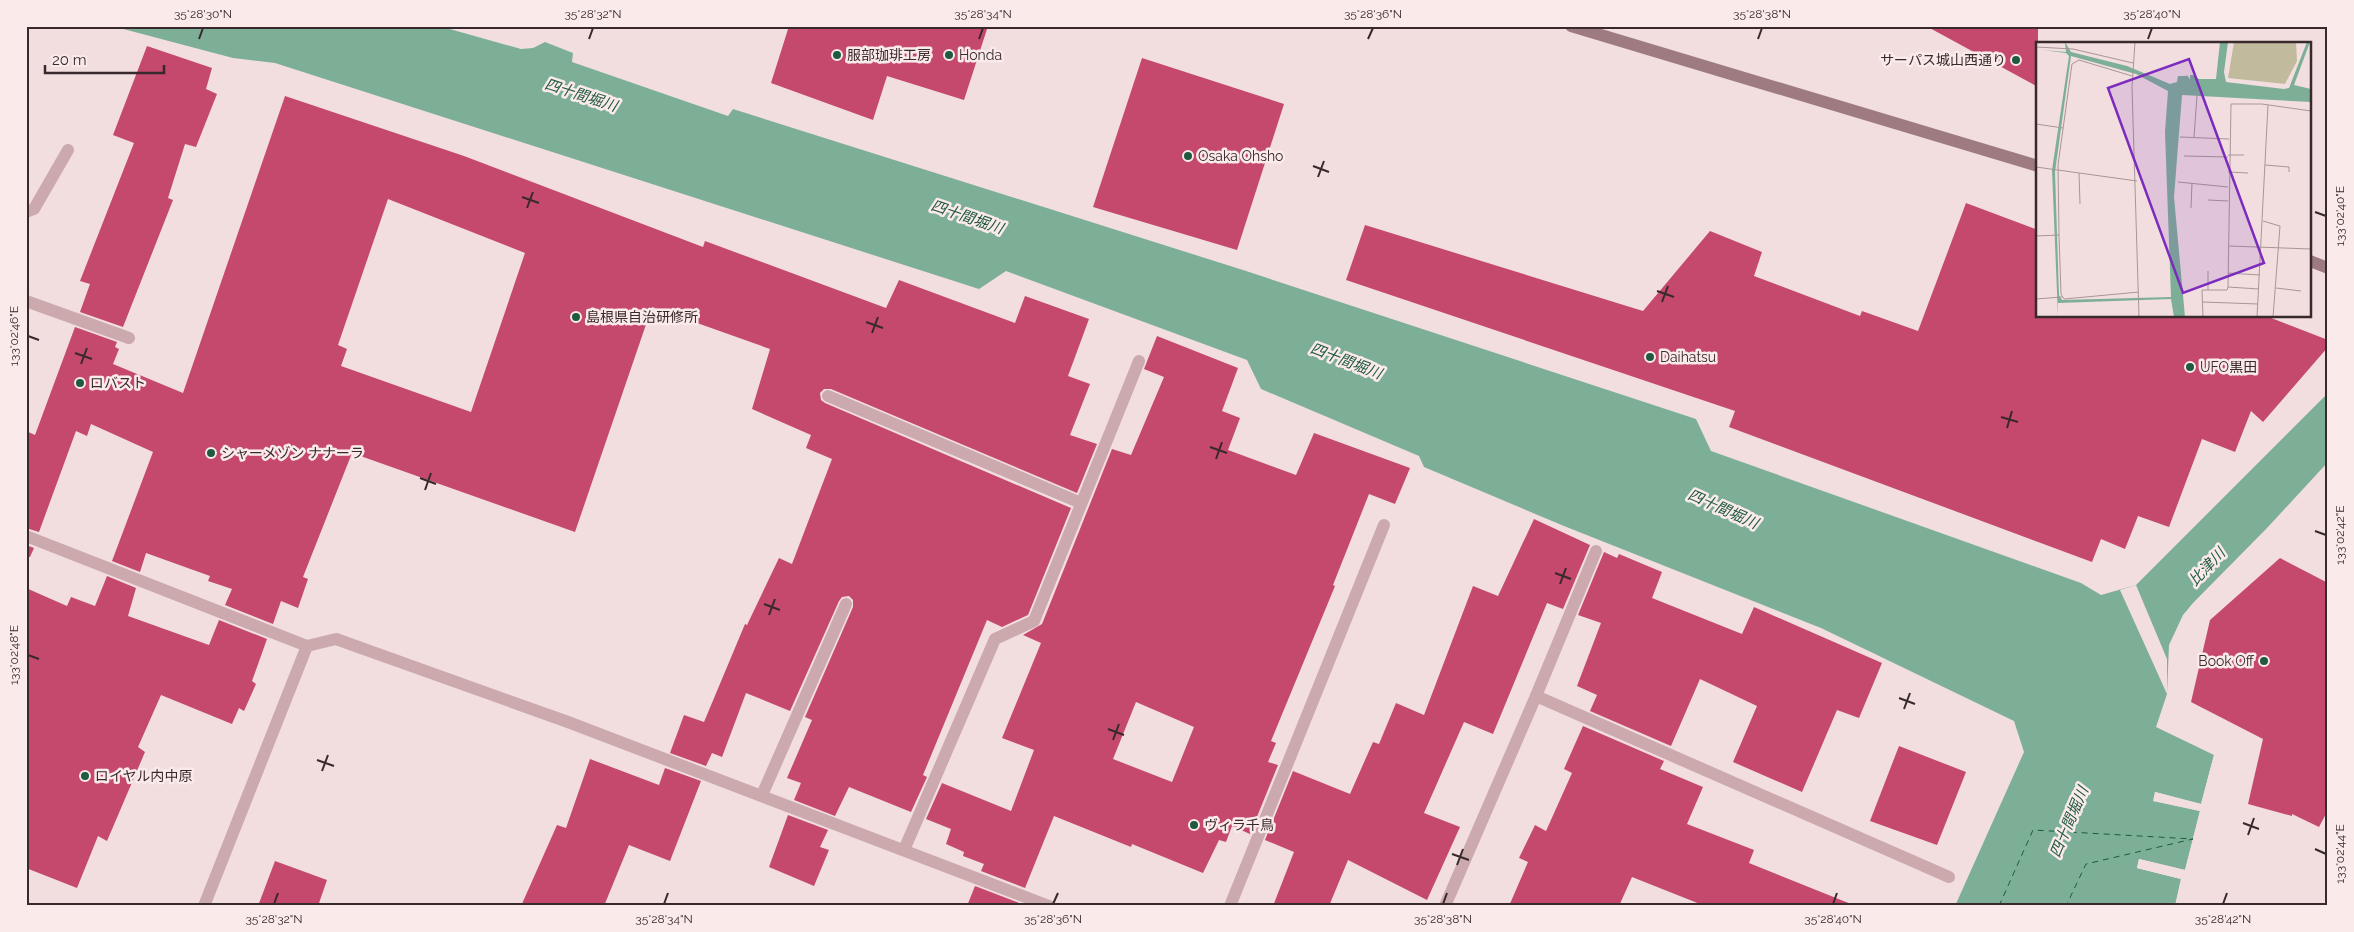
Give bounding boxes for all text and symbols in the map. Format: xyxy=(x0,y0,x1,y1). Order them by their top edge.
text: 35°28'30"N xyxy=(174,7,232,21)
text: 35°28'32"N xyxy=(564,7,622,21)
text: 35°28'34"N xyxy=(954,7,1012,21)
text: 35°28'36"N xyxy=(1344,7,1402,21)
text: 35°28'38"N xyxy=(1733,7,1791,21)
text: 35°28'40"N xyxy=(2123,7,2181,21)
scale bar xyxy=(45,42,164,74)
inset map xyxy=(2036,42,2312,318)
place label: 服部珈琲工房 xyxy=(847,47,931,63)
place label: Honda xyxy=(959,47,1002,63)
marker: 服部珈琲工房 xyxy=(831,49,843,61)
marker: Honda xyxy=(943,49,955,61)
text: 20 m xyxy=(52,51,87,69)
place label: サーパス城山西通り xyxy=(1880,52,2006,68)
marker: サーパス城山西通り xyxy=(2010,54,2022,66)
water label: 四十間堀川 xyxy=(543,75,621,116)
place label: Osaka Ohsho xyxy=(1198,148,1283,164)
marker: Osaka Ohsho xyxy=(1182,150,1194,162)
text: 133°02'40"E xyxy=(2333,186,2347,246)
water label: 四十間堀川 xyxy=(929,196,1007,238)
text: 133°02'46"E xyxy=(7,306,21,366)
place label: 島根県自治研修所 xyxy=(586,309,698,325)
marker: 島根県自治研修所 xyxy=(570,311,582,323)
water label: 四十間堀川 xyxy=(1308,339,1386,384)
place label: Daihatsu xyxy=(1660,349,1716,365)
marker: Daihatsu xyxy=(1644,351,1656,363)
place label: UFO黒田 xyxy=(2200,359,2257,375)
marker: UFO黒田 xyxy=(2184,361,2196,373)
place label: ロバスト xyxy=(90,375,146,391)
marker: ロバスト xyxy=(74,377,86,389)
place label: シャーメゾン ナナーラ xyxy=(221,445,364,461)
marker: シャーメゾン ナナーラ xyxy=(205,447,217,459)
water label: 四十間堀川 xyxy=(1685,486,1763,533)
text: 133°02'42"E xyxy=(2333,505,2347,565)
water label: 比津川 xyxy=(2185,543,2230,590)
text: 133°02'48"E xyxy=(7,625,21,685)
place label: Book Off xyxy=(2198,653,2255,669)
marker: Book Off xyxy=(2258,655,2270,667)
place label: ロイヤル内中原 xyxy=(95,768,193,784)
marker: ロイヤル内中原 xyxy=(79,770,91,782)
water label: 四十間堀川 xyxy=(2046,782,2093,860)
place label: ヴィラ千鳥 xyxy=(1204,817,1274,833)
marker: ヴィラ千鳥 xyxy=(1188,819,1200,831)
text: 133°02'44"E xyxy=(2333,824,2347,884)
text: 35°28'32"N xyxy=(245,912,303,926)
text: 35°28'34"N xyxy=(635,912,693,926)
text: 35°28'36"N xyxy=(1024,912,1082,926)
text: 35°28'38"N xyxy=(1414,912,1472,926)
text: 35°28'40"N xyxy=(1804,912,1862,926)
text: 35°28'42"N xyxy=(2195,912,2251,926)

